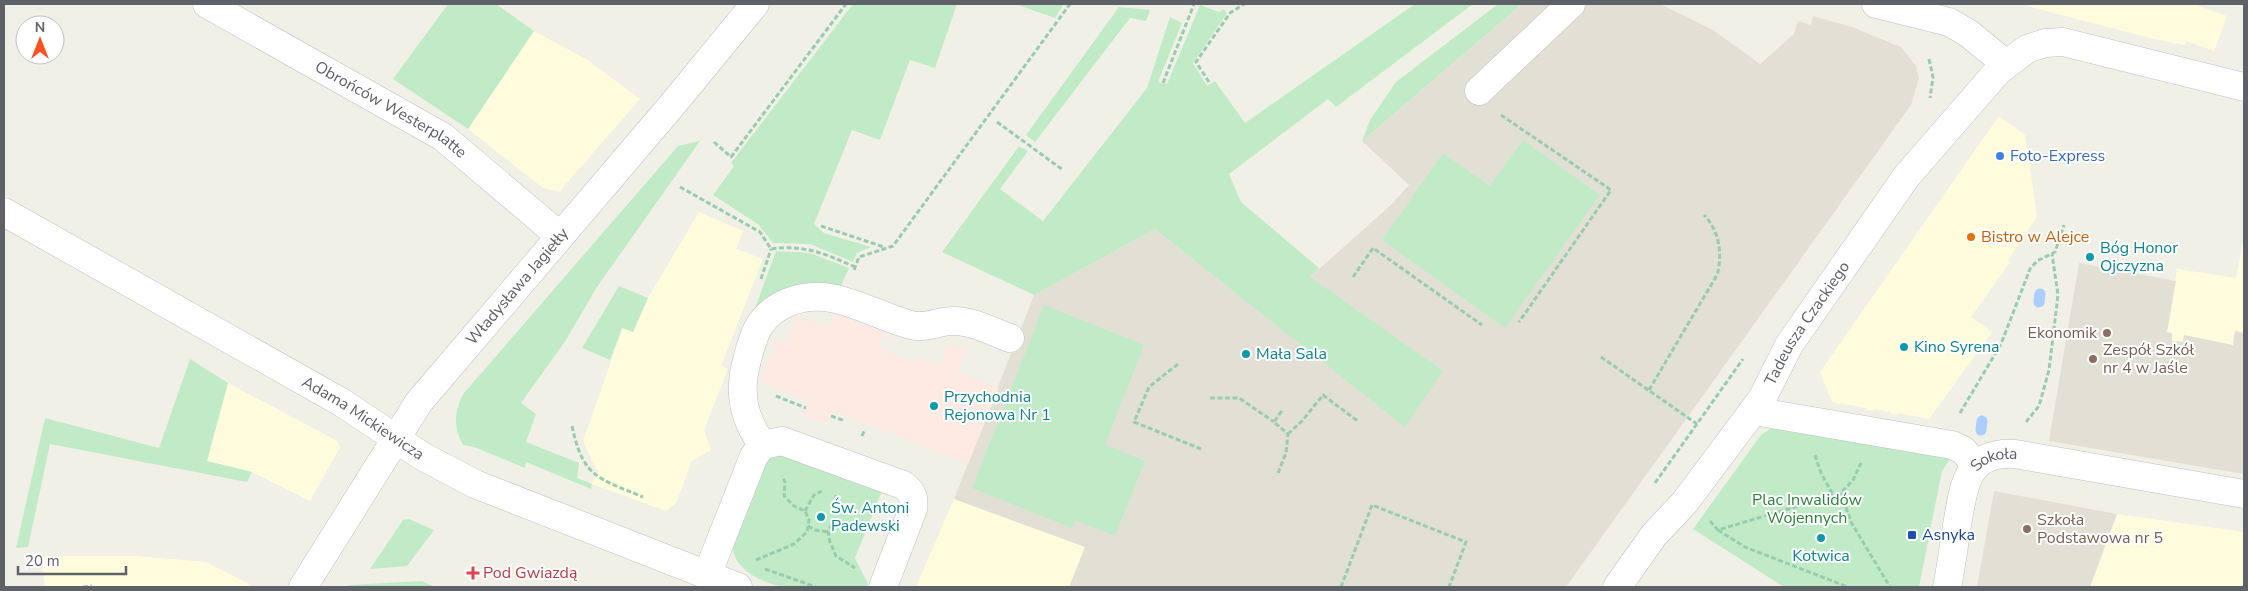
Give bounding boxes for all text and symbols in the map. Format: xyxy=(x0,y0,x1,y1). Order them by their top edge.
north arrow xyxy=(15,15,65,65)
text: N xyxy=(35,18,45,37)
street label: Obrońców Westerplatte xyxy=(311,56,471,163)
place label: Foto-Express xyxy=(2010,145,2105,167)
marker: Foto-Express xyxy=(1994,150,2006,162)
street label: Władysława Jagiełły xyxy=(461,223,574,350)
place label: Bistro w Alejce xyxy=(1981,226,2089,248)
marker: Bistro w Alejce xyxy=(1965,231,1977,243)
place label: Bóg Honor Ojczyzna xyxy=(2100,237,2178,277)
marker: Bóg Honor Ojczyzna xyxy=(2084,251,2096,263)
street label: Tadeusza Czackiego xyxy=(1760,257,1855,389)
place label: Ekonomik xyxy=(2028,322,2098,344)
marker: Ekonomik xyxy=(2101,327,2113,339)
place label: Kino Syrena xyxy=(1914,336,1999,358)
place label: Zespół Szkół nr 4 w Jaśle xyxy=(2103,339,2194,379)
marker: Kino Syrena xyxy=(1898,341,1910,353)
place label: Mała Sala xyxy=(1256,343,1327,365)
marker: Mała Sala xyxy=(1240,348,1252,360)
marker: Zespół Szkół nr 4 w Jaśle xyxy=(2087,353,2099,365)
street label: Adama Mickiewicza xyxy=(298,371,428,465)
place label: Przychodnia Rejonowa Nr 1 xyxy=(944,386,1051,426)
marker: Przychodnia Rejonowa Nr 1 xyxy=(928,400,940,412)
street label: Sokoła xyxy=(1965,443,2018,477)
park label: Plac Inwalidów Wojennych xyxy=(1752,489,1862,529)
place label: Św. Antoni Padewski xyxy=(831,497,909,537)
place label: Szkoła Podstawowa nr 5 xyxy=(2037,509,2163,549)
marker: Św. Antoni Padewski xyxy=(815,511,827,523)
marker: Szkoła Podstawowa nr 5 xyxy=(2021,523,2033,535)
place label: Asnyka xyxy=(1922,524,1975,546)
marker: Asnyka xyxy=(1906,529,1918,541)
marker: Kotwica xyxy=(1815,532,1827,544)
scale bar xyxy=(18,544,125,576)
place label: Kotwica xyxy=(1792,545,1850,567)
text: 20 m xyxy=(25,551,60,571)
place label: Pod Gwiazdą xyxy=(483,562,577,584)
marker: Pod Gwiazdą xyxy=(467,567,479,579)

